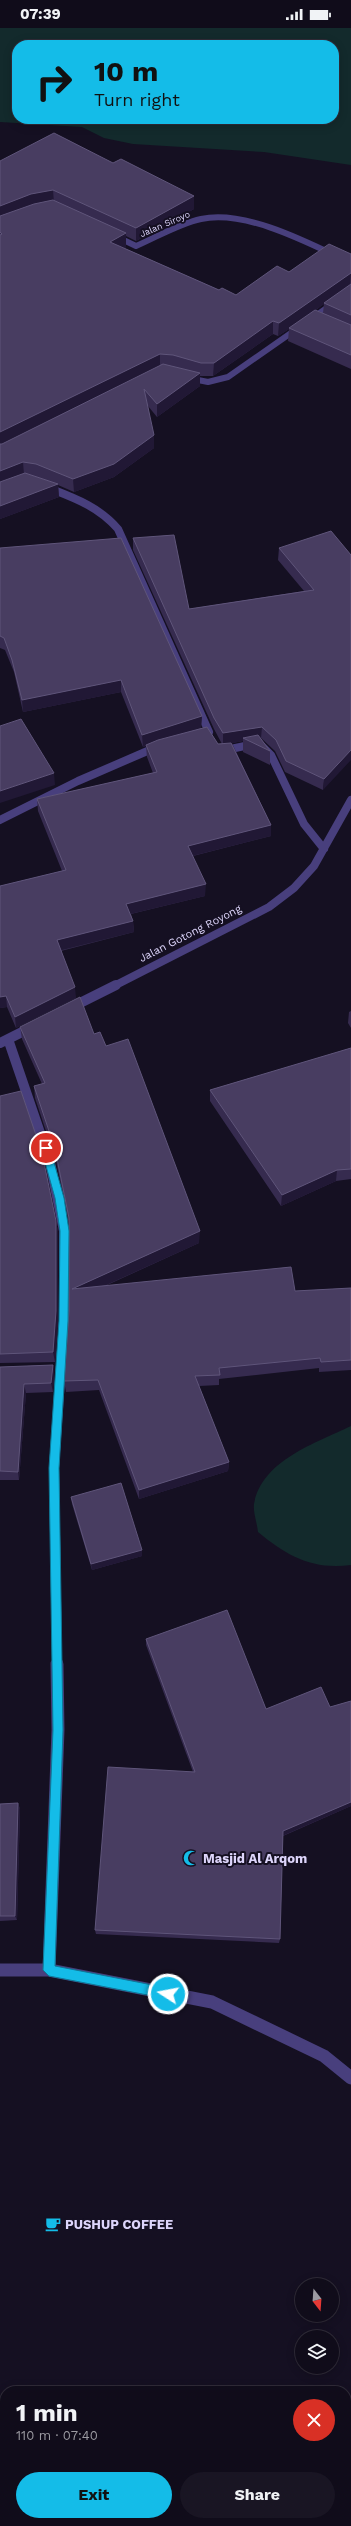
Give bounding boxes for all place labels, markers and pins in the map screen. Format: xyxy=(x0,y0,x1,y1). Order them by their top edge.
pin xyxy=(29,1131,63,1165)
mosque icon: Masjid Al Arqom xyxy=(182,1849,200,1867)
place label: Masjid Al Arqom xyxy=(203,1851,307,1866)
cafe icon: PUSHUP COFFEE xyxy=(44,2215,62,2233)
place label: PUSHUP COFFEE xyxy=(65,2217,173,2232)

